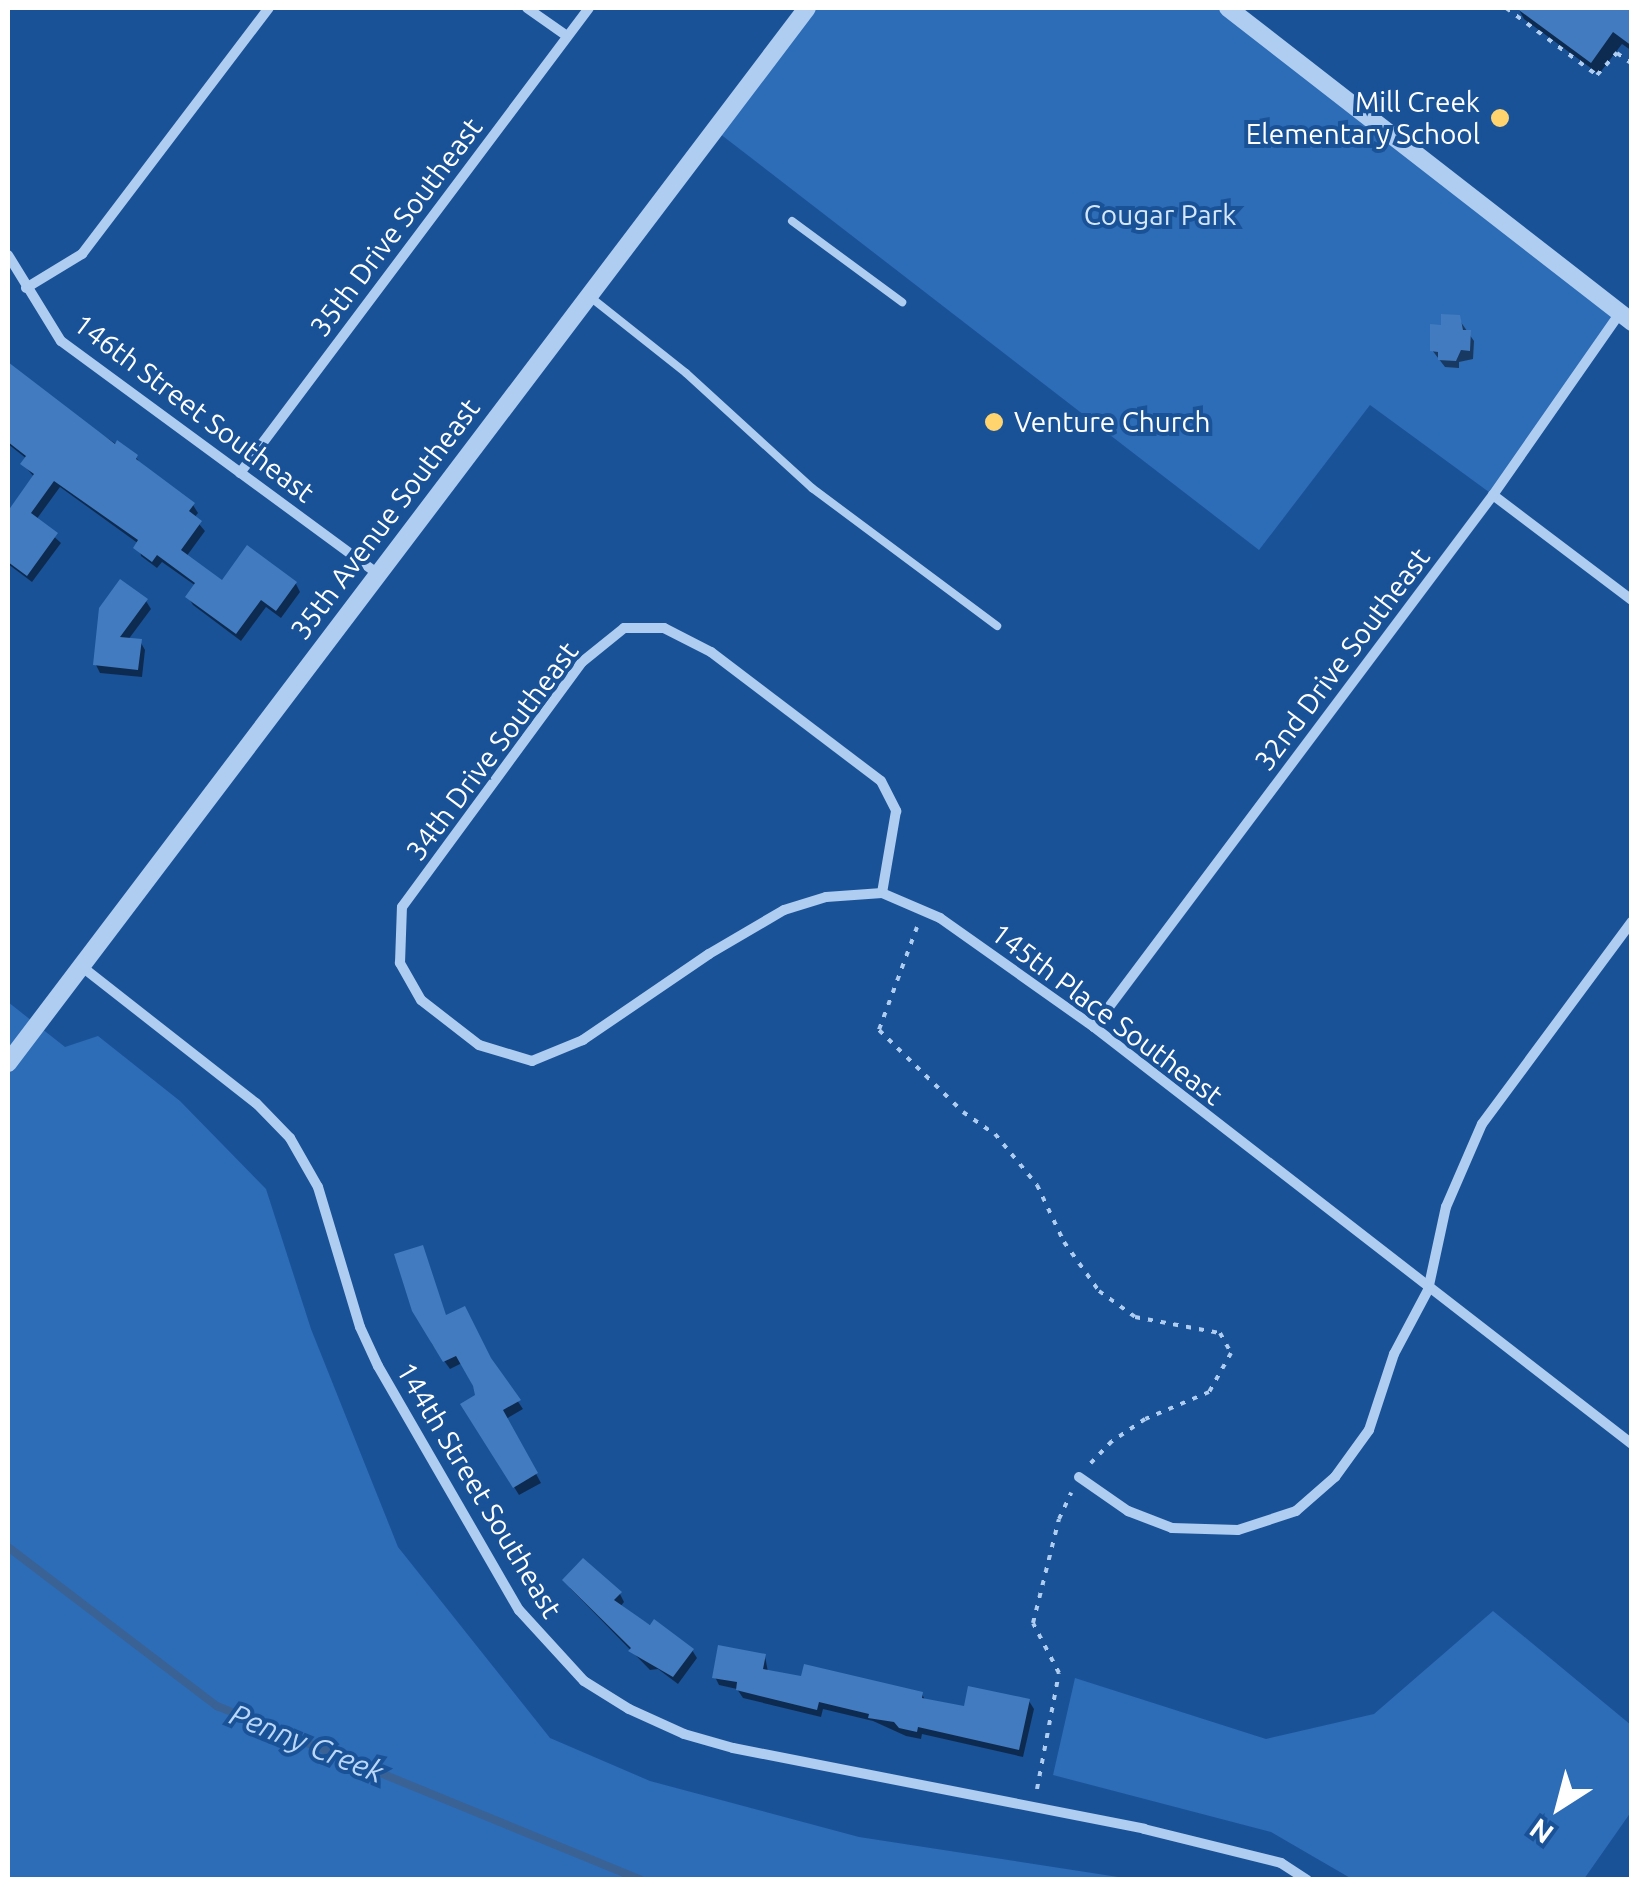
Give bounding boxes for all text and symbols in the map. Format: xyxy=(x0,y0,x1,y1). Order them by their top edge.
place label: Mill Creek Elementary School xyxy=(1246,85,1480,151)
marker: Mill Creek Elementary School xyxy=(1489,107,1511,129)
street label: 35th Drive Southeast xyxy=(303,111,489,343)
park label: Cougar Park xyxy=(1084,198,1236,232)
street label: 146th Street Southeast xyxy=(67,307,321,509)
street label: 35th Avenue Southeast xyxy=(283,392,487,646)
place label: Venture Church xyxy=(1014,405,1210,439)
marker: Venture Church xyxy=(983,411,1005,433)
street label: 32nd Drive Southeast xyxy=(1247,541,1437,777)
street label: 34th Drive Southeast xyxy=(399,635,585,867)
street label: 145th Place Southeast xyxy=(985,916,1229,1112)
street label: 144th Street Southeast xyxy=(389,1356,569,1624)
water label: Penny Creek xyxy=(225,1696,389,1790)
north arrow xyxy=(1509,1757,1609,1857)
text: N xyxy=(1524,1813,1559,1850)

